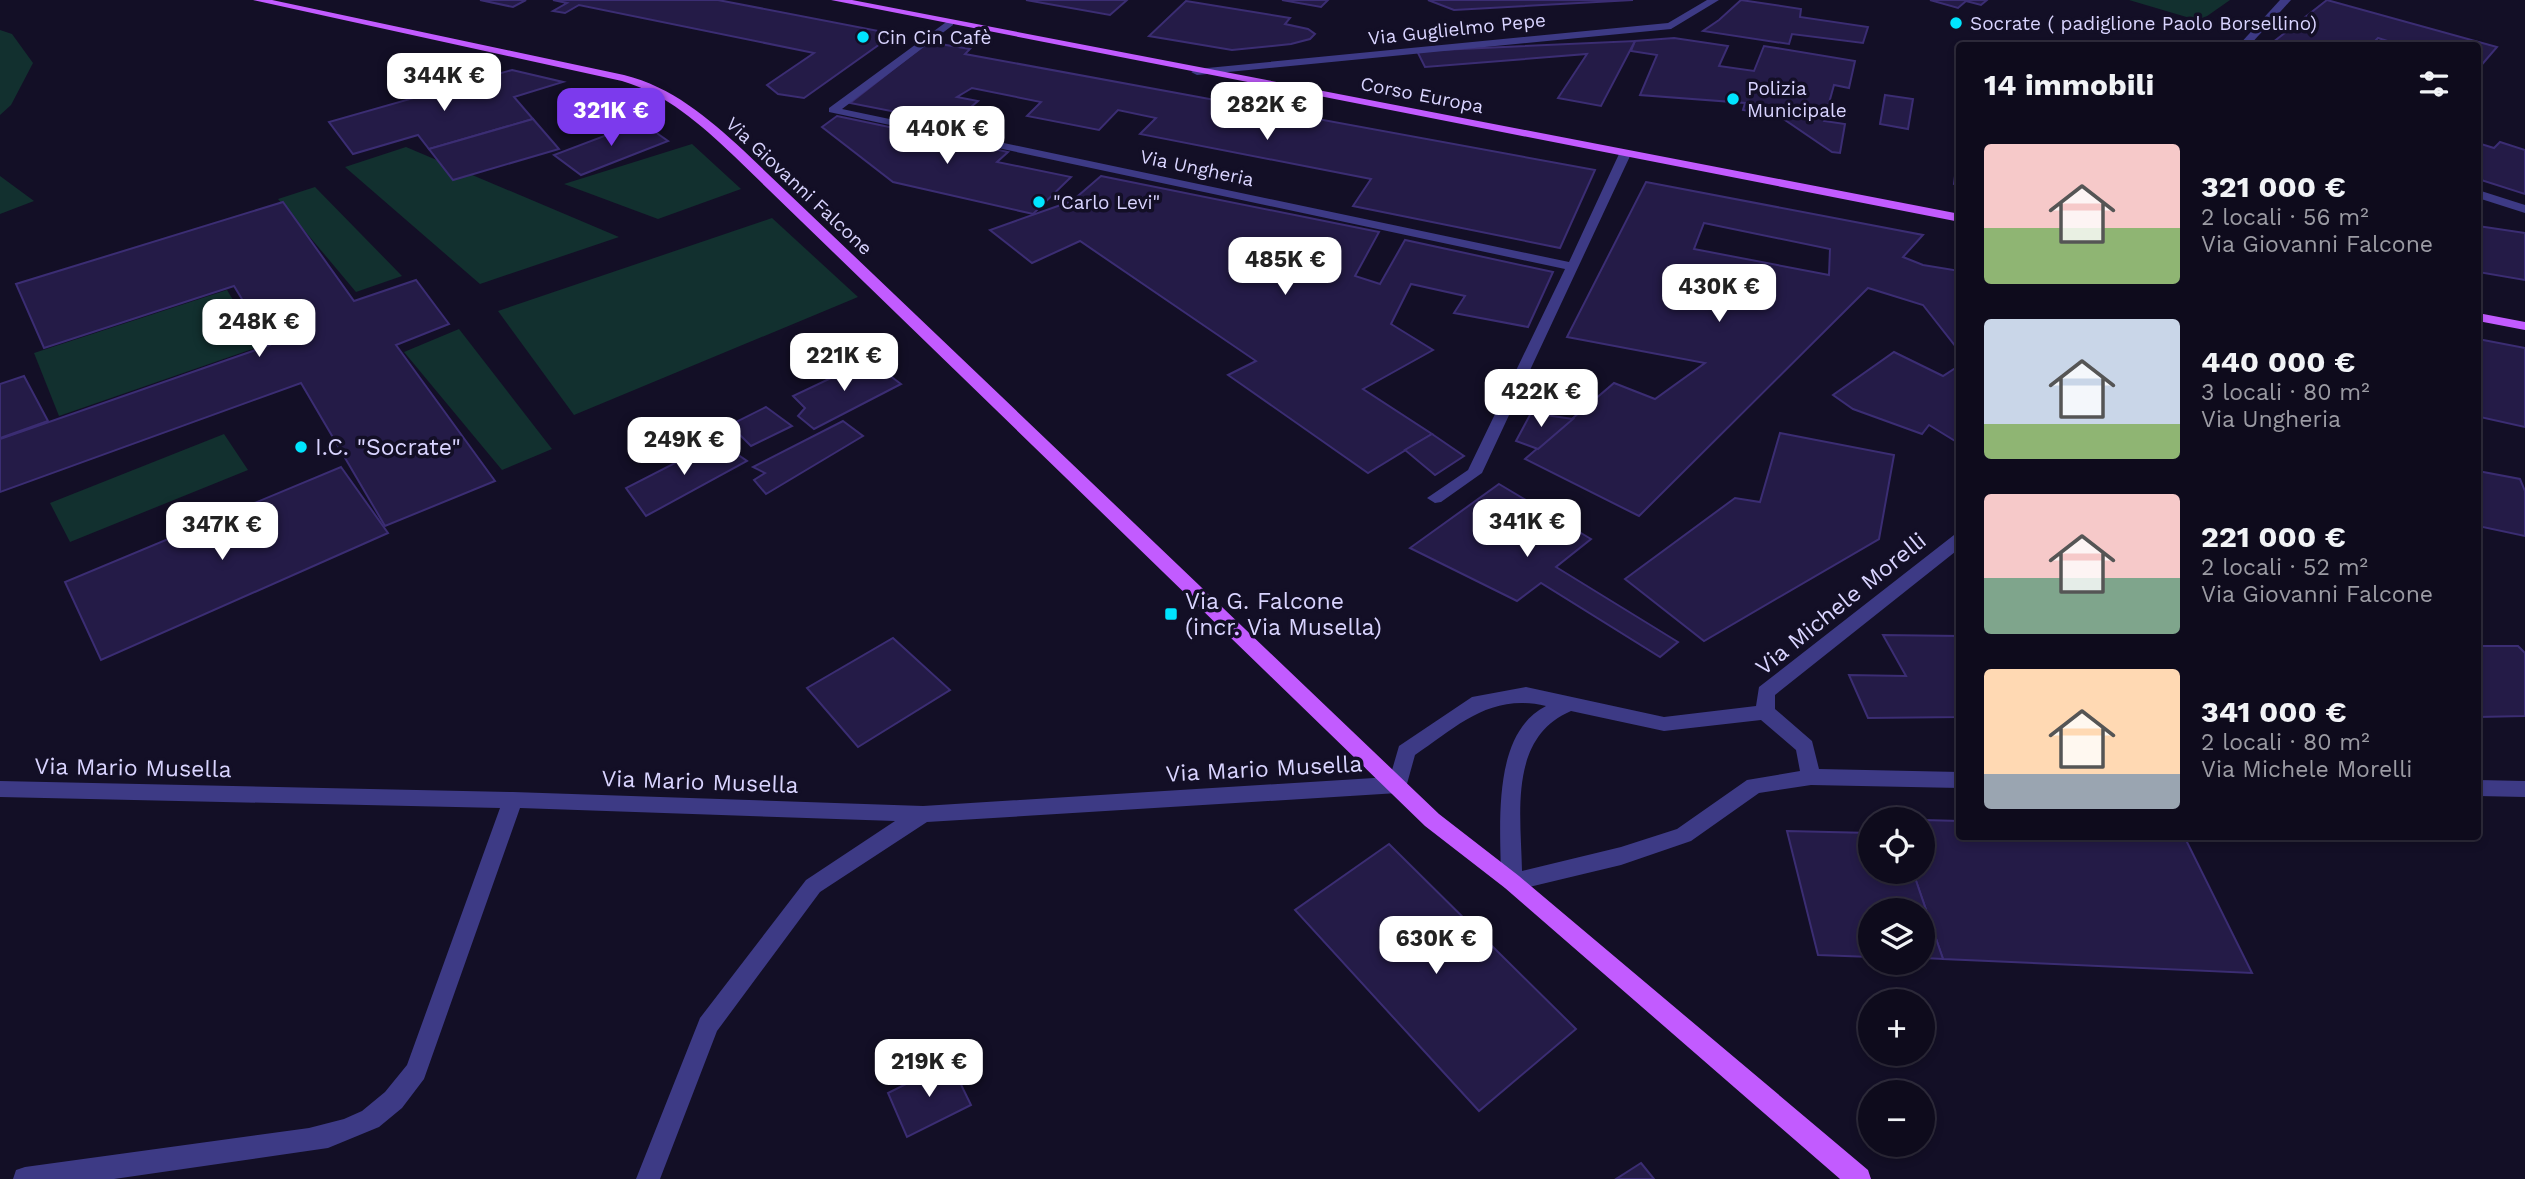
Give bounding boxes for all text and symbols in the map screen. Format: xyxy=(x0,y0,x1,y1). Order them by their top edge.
street label: Via Guglielmo Pepe xyxy=(1367,8,1547,50)
place label: Socrate ( padiglione Paolo Borsellino) xyxy=(1970,12,2317,35)
marker: Socrate ( padiglione Paolo Borsellino) xyxy=(1948,15,1964,31)
place label: Cin Cin Cafè xyxy=(877,26,992,49)
marker: Cin Cin Cafè xyxy=(855,29,871,45)
pin: 344K € xyxy=(387,54,501,113)
text: 344K € xyxy=(403,62,485,89)
icon: filters xyxy=(2415,65,2453,103)
text: 14 immobili xyxy=(1984,67,2154,102)
street label: Corso Europa xyxy=(1359,72,1486,118)
place label: Polizia Municipale xyxy=(1747,77,1847,122)
pin: 282K € xyxy=(1210,82,1324,142)
pin: 321K € xyxy=(554,88,668,148)
text: 282K € xyxy=(1227,91,1307,118)
marker: Polizia Municipale xyxy=(1725,91,1741,107)
text: 321K € xyxy=(573,97,649,124)
pin: 440K € xyxy=(890,106,1004,166)
street label: Via Giovanni Falcone xyxy=(721,112,877,260)
text: 440K € xyxy=(905,115,989,142)
street label: Via Ungheria xyxy=(1138,145,1256,191)
text: 321 000 € xyxy=(2201,169,2346,204)
icon: home xyxy=(2040,172,2124,256)
place label: "Carlo Levi" xyxy=(1053,191,1160,214)
marker: "Carlo Levi" xyxy=(1031,194,1047,210)
text: 2 locali · 56 m² xyxy=(2201,204,2369,231)
text: Via Giovanni Falcone xyxy=(2201,231,2433,258)
pin: 485K € xyxy=(1228,238,1342,297)
text: 485K € xyxy=(1244,246,1326,273)
pin: 430K € xyxy=(1662,264,1776,324)
text: 430K € xyxy=(1678,273,1760,300)
pin: 248K € xyxy=(202,300,316,359)
text: 248K € xyxy=(218,308,300,335)
pin: 221K € xyxy=(787,334,901,393)
text: 221K € xyxy=(806,342,882,369)
text: 440 000 € xyxy=(2201,344,2355,379)
icon: home xyxy=(2040,347,2124,431)
pin: 422K € xyxy=(1484,370,1598,429)
text: 422K € xyxy=(1501,378,1581,405)
text: 3 locali · 80 m² xyxy=(2201,379,2370,406)
text: Via Ungheria xyxy=(2201,406,2341,433)
pin: 249K € xyxy=(627,418,741,477)
text: 249K € xyxy=(643,426,725,453)
place label: I.C. "Socrate" xyxy=(315,434,461,461)
marker: I.C. "Socrate" xyxy=(293,439,309,455)
pin: 341K € xyxy=(1470,500,1584,559)
pin: 347K € xyxy=(165,503,279,562)
text: 341K € xyxy=(1489,508,1565,535)
text: 347K € xyxy=(182,511,262,538)
text: 221 000 € xyxy=(2201,519,2346,554)
icon: home xyxy=(2040,522,2124,606)
street label: Via Michele Morelli xyxy=(1750,527,1932,681)
text: 2 locali · 52 m² xyxy=(2201,554,2368,581)
text: Via Giovanni Falcone xyxy=(2201,581,2433,608)
place label: Via G. Falcone (incr. Via Musella) xyxy=(1185,588,1382,641)
marker: Via G. Falcone (incr. Via Musella) xyxy=(1163,606,1179,622)
text: 341 000 € xyxy=(2201,694,2347,729)
icon: home xyxy=(2040,697,2124,781)
text: 2 locali · 80 m² xyxy=(2201,729,2370,756)
street label: Via Mario Musella xyxy=(1165,750,1363,788)
street label: Via Mario Musella xyxy=(34,753,232,783)
text: Via Michele Morelli xyxy=(2201,756,2412,783)
street label: Via Mario Musella xyxy=(601,765,799,799)
map controls xyxy=(1858,807,1935,1157)
button: locate xyxy=(1858,807,1935,884)
button: layers xyxy=(1858,898,1935,975)
pin: 630K € xyxy=(1379,916,1493,976)
text: 630K € xyxy=(1395,925,1477,952)
button: + xyxy=(1858,989,1935,1066)
pin: 219K € xyxy=(872,1040,986,1099)
text: 219K € xyxy=(891,1048,967,1075)
button: − xyxy=(1858,1080,1935,1157)

